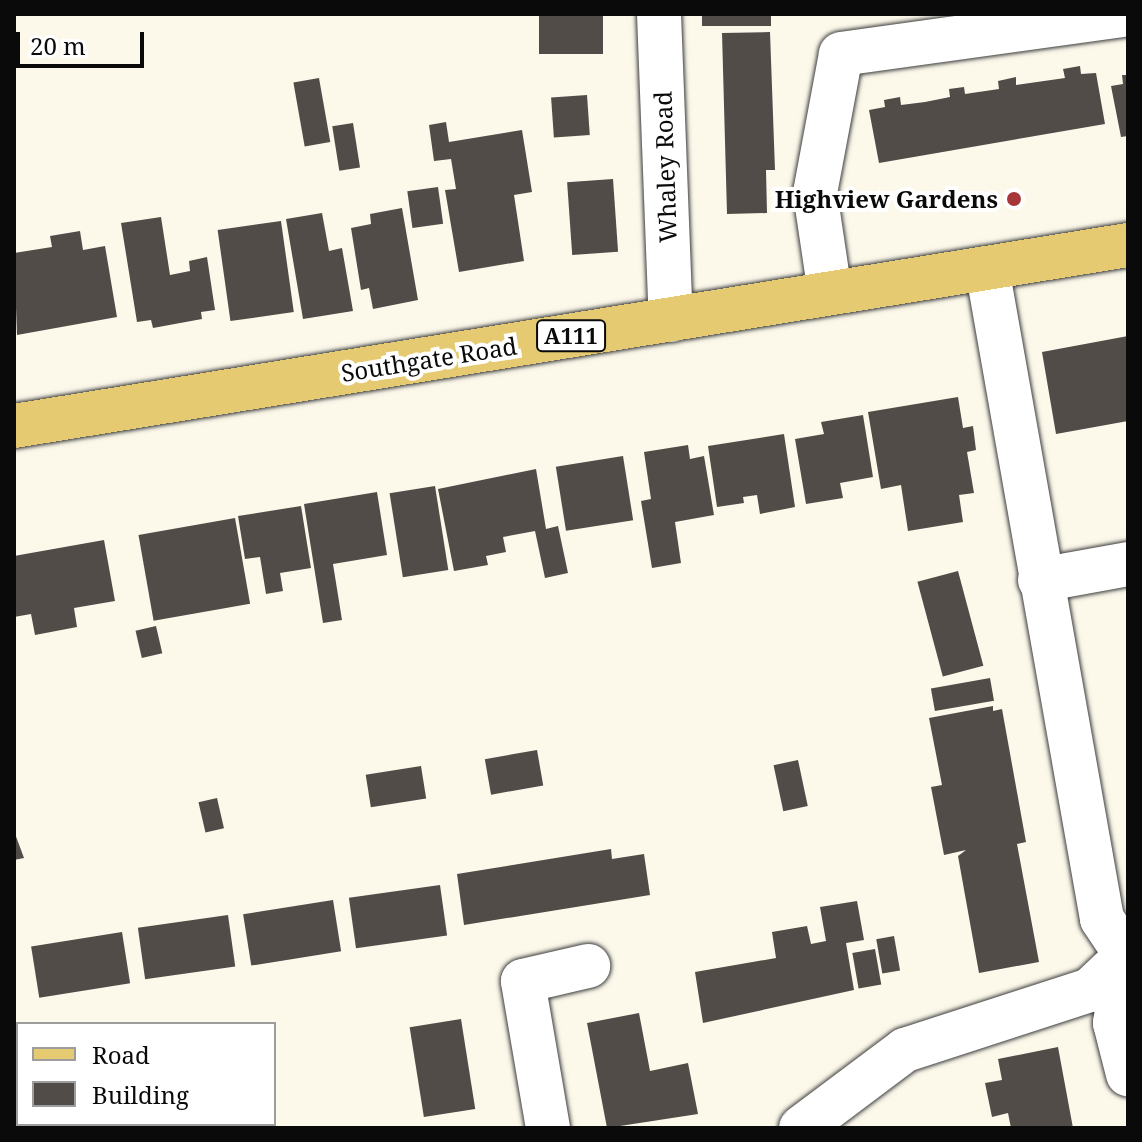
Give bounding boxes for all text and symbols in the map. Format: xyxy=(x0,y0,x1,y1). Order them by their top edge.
scale bar xyxy=(20,16,148,66)
text: 20 m xyxy=(30,29,86,62)
street label: Whaley Road xyxy=(648,91,682,243)
place label: Highview Gardens xyxy=(775,185,998,213)
marker: Highview Gardens xyxy=(1005,190,1023,208)
road number: A111 xyxy=(535,318,607,354)
street label: Southgate Road xyxy=(339,331,519,387)
legend xyxy=(16,1022,276,1126)
text: Road xyxy=(92,1038,150,1071)
text: Building xyxy=(92,1078,189,1111)

